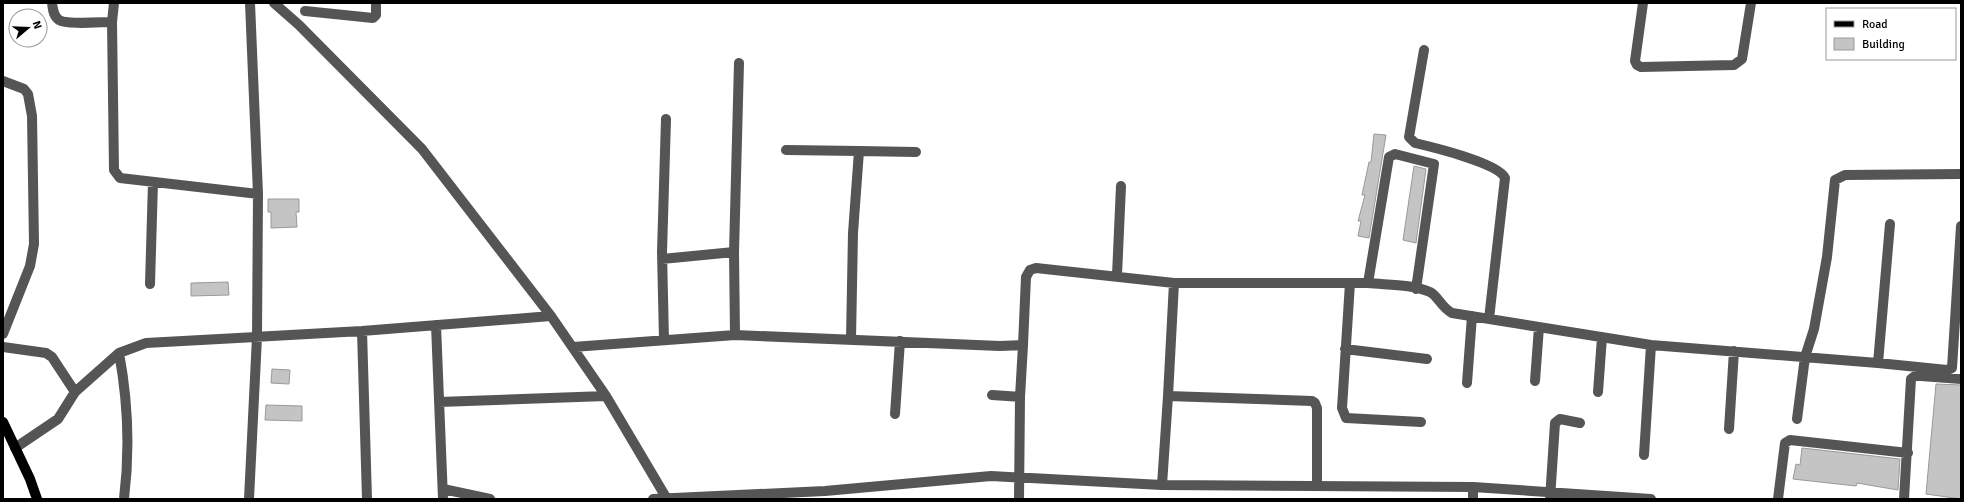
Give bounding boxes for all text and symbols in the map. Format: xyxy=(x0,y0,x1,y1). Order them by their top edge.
north arrow xyxy=(8,8,48,48)
legend xyxy=(1826,8,1956,60)
text: Road xyxy=(1862,17,1888,32)
text: N xyxy=(30,19,44,31)
text: Building xyxy=(1862,37,1905,52)

